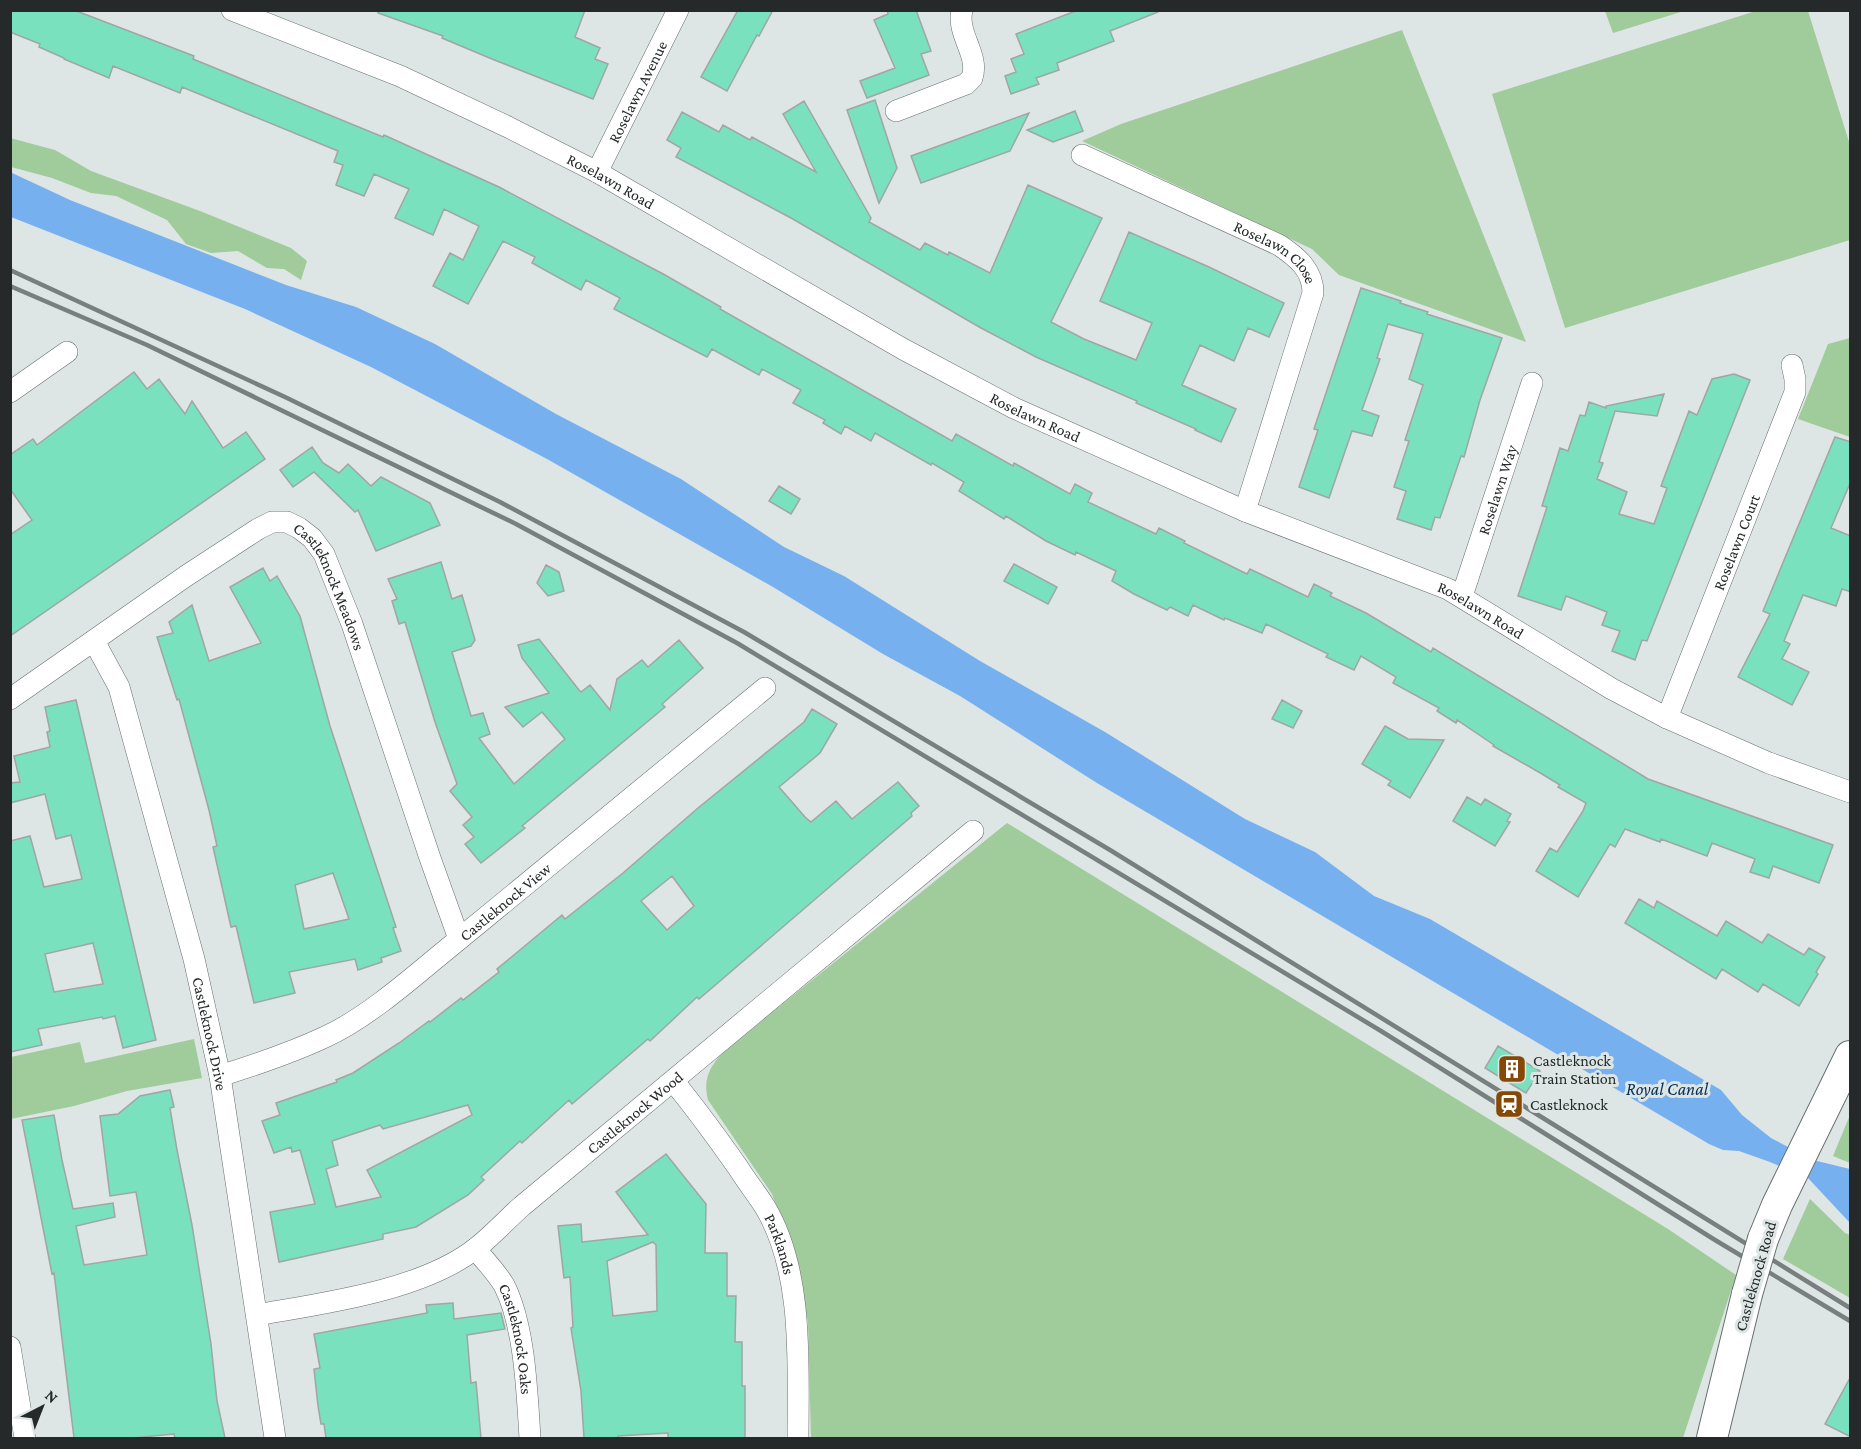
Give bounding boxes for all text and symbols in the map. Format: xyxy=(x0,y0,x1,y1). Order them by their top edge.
street label: Roselawn Avenue xyxy=(605,38,670,146)
street label: Roselawn Road xyxy=(564,150,658,213)
street label: Roselawn Close xyxy=(1231,218,1320,286)
street label: Roselawn Road xyxy=(987,389,1083,446)
street label: Roselawn Way xyxy=(1475,442,1521,537)
street label: Roselawn Court xyxy=(1710,491,1763,593)
street label: Castleknock Meadows xyxy=(290,519,368,652)
street label: Roselawn Road xyxy=(1436,578,1527,642)
street label: Castleknock View xyxy=(456,859,555,944)
street label: Castleknock Drive xyxy=(189,975,230,1092)
place label: Castleknock Train Station xyxy=(1533,1052,1617,1087)
building icon: Castleknock Train Station xyxy=(1496,1053,1528,1085)
street label: Castleknock Wood xyxy=(584,1068,687,1157)
water label: Royal Canal xyxy=(1626,1079,1709,1099)
station icon: Castleknock xyxy=(1493,1088,1525,1120)
place label: Castleknock xyxy=(1530,1096,1608,1113)
street label: Parklands xyxy=(761,1211,798,1276)
street label: Castleknock Road xyxy=(1732,1219,1779,1333)
street label: Castleknock Oaks xyxy=(496,1281,535,1395)
north arrow xyxy=(12,1377,72,1437)
text: N xyxy=(42,1386,62,1406)

